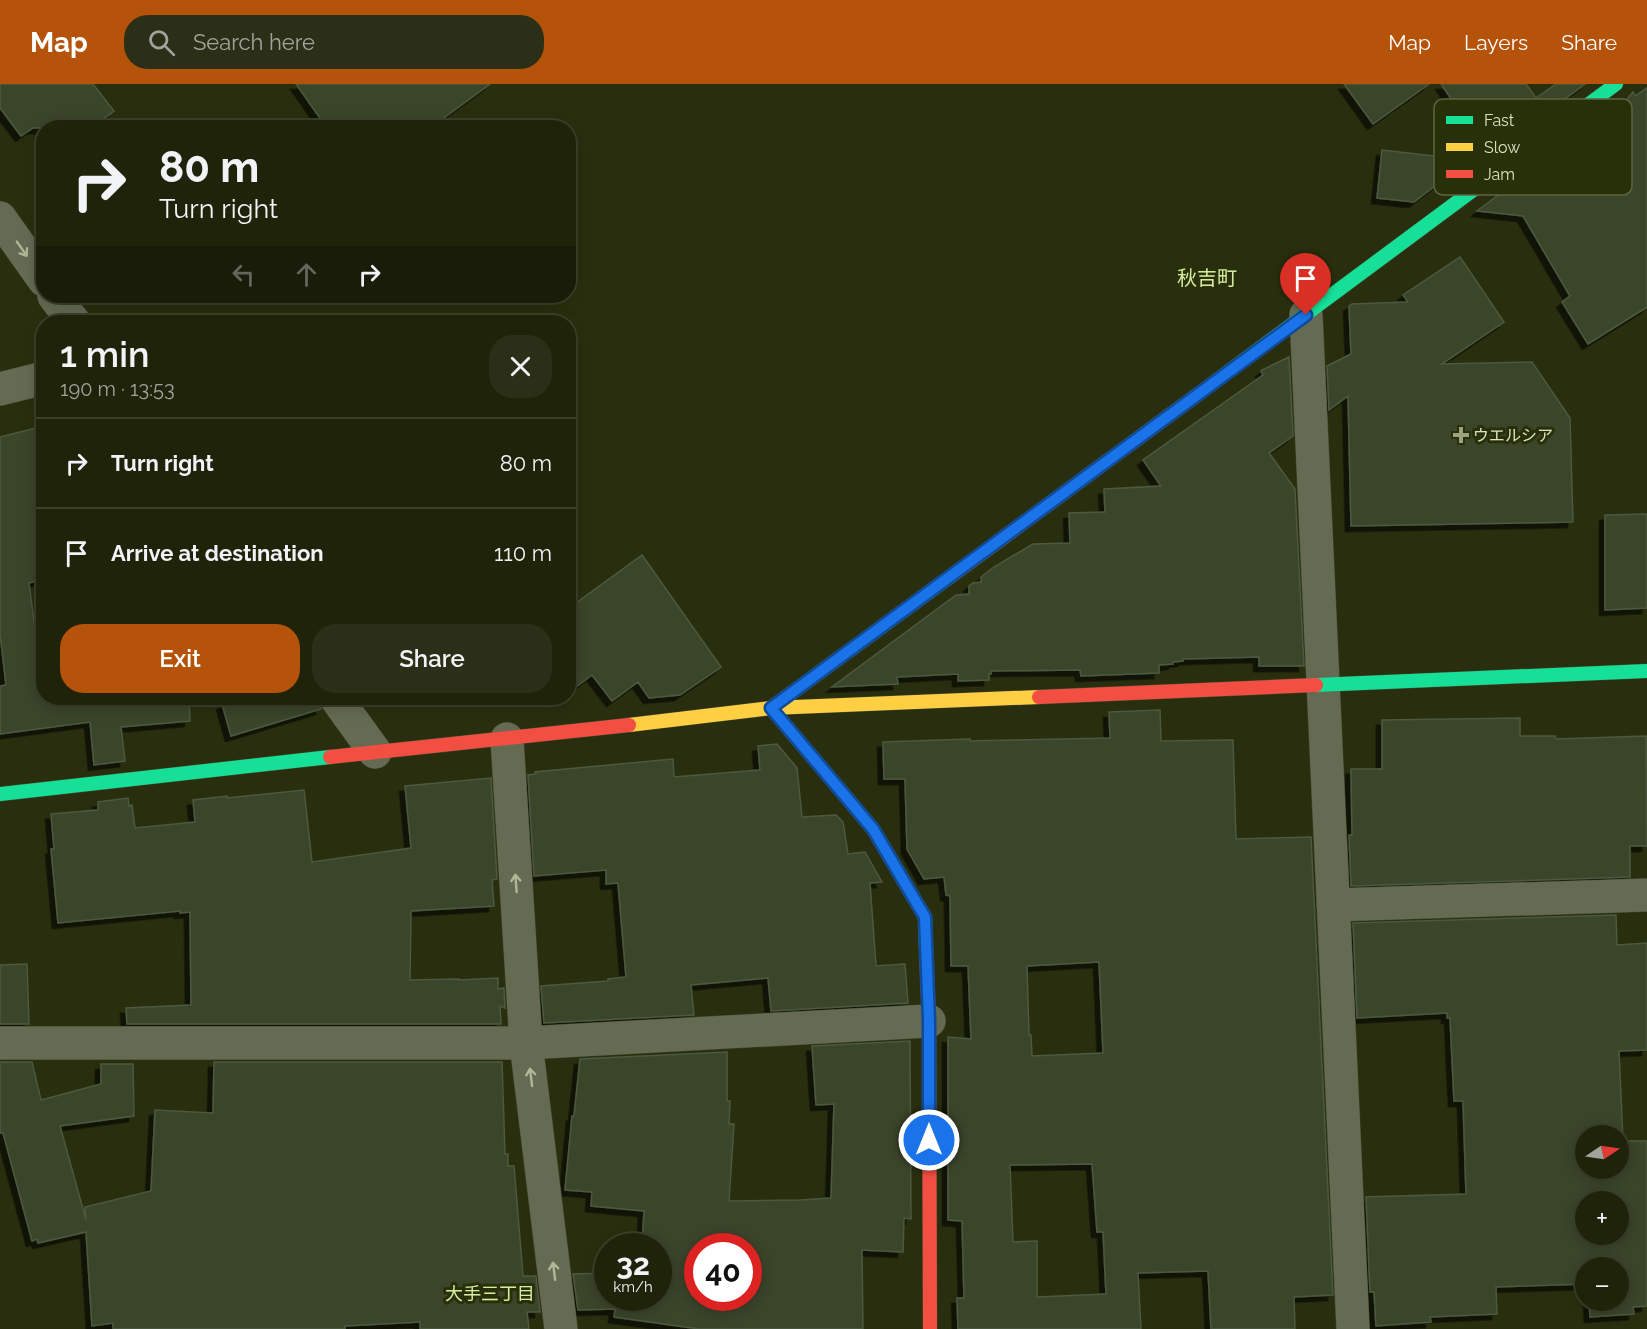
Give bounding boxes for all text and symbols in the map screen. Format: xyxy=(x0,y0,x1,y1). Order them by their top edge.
search box xyxy=(124,15,544,69)
text: Map xyxy=(30,26,88,59)
icon: search xyxy=(145,26,178,59)
text: Search here xyxy=(193,29,315,55)
text: Map xyxy=(1388,30,1431,55)
text: Layers xyxy=(1464,30,1528,55)
text: Share xyxy=(1561,30,1617,55)
legend xyxy=(1434,99,1632,195)
text: Fast xyxy=(1484,111,1515,130)
text: Slow xyxy=(1484,138,1520,157)
text: 80 m xyxy=(159,143,259,192)
icon: right xyxy=(60,144,138,222)
text: Jam xyxy=(1484,165,1515,184)
text: Turn right xyxy=(159,193,278,224)
one-way arrow xyxy=(16,241,28,257)
pin xyxy=(1280,253,1331,315)
icon: left xyxy=(227,258,260,291)
icon: ahead xyxy=(290,258,323,291)
icon: right xyxy=(353,258,386,291)
icon: arrive xyxy=(1289,262,1322,295)
district label: 秋吉町 xyxy=(1177,266,1237,290)
text: 1 min xyxy=(60,333,149,375)
button: close xyxy=(489,335,552,398)
text: 190 m · 13:53 xyxy=(60,377,175,401)
place label: ウエルシア xyxy=(1473,426,1553,445)
marker: ウエルシア xyxy=(1454,428,1468,442)
icon: right xyxy=(60,447,93,480)
text: Turn right xyxy=(111,450,214,476)
text: 80 m xyxy=(500,450,552,476)
icon: arrive xyxy=(60,537,93,570)
text: Arrive at destination xyxy=(111,540,324,566)
text: 110 m xyxy=(494,540,552,566)
button: Exit xyxy=(60,624,300,693)
button: Share xyxy=(312,624,552,693)
one-way arrow xyxy=(510,873,521,893)
one-way arrow xyxy=(525,1068,536,1088)
position arrow xyxy=(897,1108,961,1172)
north arrow xyxy=(1575,1125,1629,1179)
map controls xyxy=(1575,1125,1629,1311)
button: + xyxy=(1575,1191,1629,1245)
speed limit sign: 40 xyxy=(684,1233,762,1311)
text: 32 xyxy=(616,1247,650,1282)
button: − xyxy=(1575,1257,1629,1311)
one-way arrow xyxy=(548,1261,559,1281)
text: km/h xyxy=(613,1278,653,1296)
district label: 大手三丁目 xyxy=(445,1283,535,1304)

